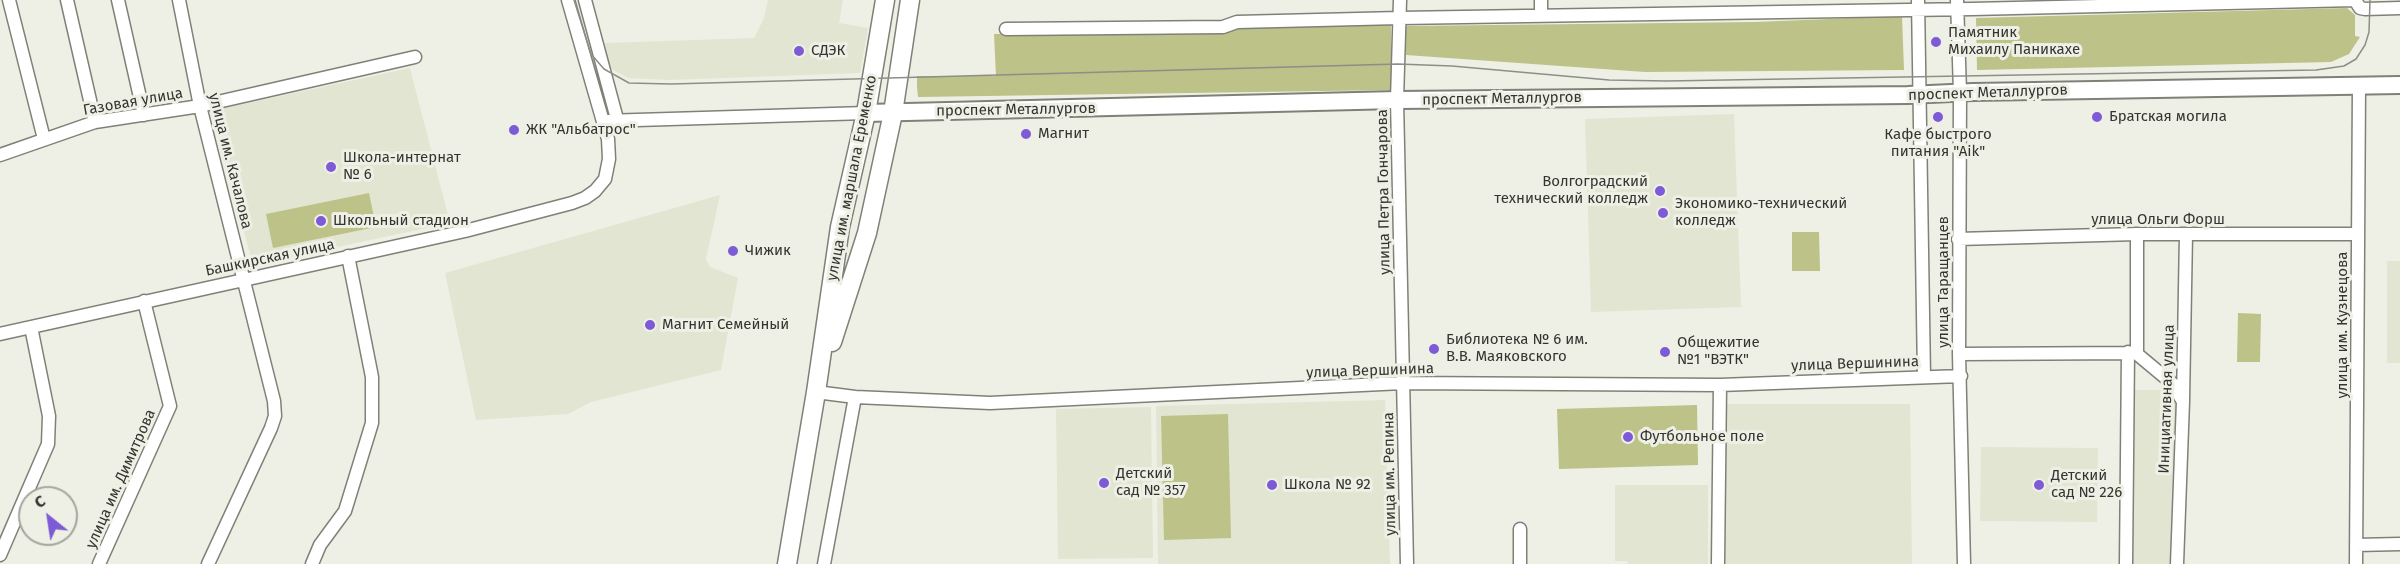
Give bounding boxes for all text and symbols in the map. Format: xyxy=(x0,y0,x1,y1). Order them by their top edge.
place label: Памятник Михаилу Паникахе xyxy=(1948,24,2080,59)
marker: Памятник Михаилу Паникахе xyxy=(1929,35,1943,49)
place label: СДЭК xyxy=(811,42,845,60)
marker: СДЭК xyxy=(792,44,806,58)
street label: улица им. маршала Еременко xyxy=(823,74,881,282)
street label: проспект Металлургов xyxy=(1908,81,2068,105)
street label: Газовая улица xyxy=(82,84,184,120)
street label: проспект Металлургов xyxy=(1422,89,1582,109)
street label: улица им. Качалова xyxy=(204,91,256,231)
street label: проспект Металлургов xyxy=(936,100,1096,120)
place label: Братская могила xyxy=(2109,108,2227,126)
street label: улица Петра Гончарова xyxy=(1374,109,1394,275)
marker: Кафе быстрого питания "Aik" xyxy=(1931,110,1945,124)
marker: Братская могила xyxy=(2090,110,2104,124)
place label: ЖК "Альбатрос" xyxy=(526,121,636,139)
marker: ЖК "Альбатрос" xyxy=(507,123,521,137)
place label: Магнит xyxy=(1038,125,1089,143)
place label: Кафе быстрого питания "Aik" xyxy=(1884,126,1992,161)
marker: Магнит xyxy=(1019,127,1033,141)
place label: Школа-интернат № 6 xyxy=(343,149,461,184)
marker: Школа-интернат № 6 xyxy=(324,160,338,174)
place label: Волгоградский технический колледж xyxy=(1494,173,1648,208)
marker: Волгоградский технический колледж xyxy=(1653,184,1667,198)
place label: Экономико-технический колледж xyxy=(1675,195,1847,230)
marker: Экономико-технический колледж xyxy=(1656,206,1670,220)
street label: улица Ольги Форш xyxy=(2091,211,2225,229)
place label: Школьный стадион xyxy=(333,212,469,230)
marker: Школьный стадион xyxy=(314,214,328,228)
street label: улица Таращанцев xyxy=(1935,216,1953,348)
street label: Башкирская улица xyxy=(204,236,336,280)
place label: Чижик xyxy=(745,242,791,260)
marker: Чижик xyxy=(726,244,740,258)
street label: улица им. Кузнецова xyxy=(2334,252,2352,398)
place label: Магнит Семейный xyxy=(662,316,789,334)
marker: Магнит Семейный xyxy=(643,318,657,332)
street label: Инициативная улица xyxy=(2155,324,2179,474)
place label: Библиотека № 6 им. В.В. Маяковского xyxy=(1446,331,1588,366)
place label: Общежитие №1 "ВЭТК" xyxy=(1677,334,1760,369)
marker: Библиотека № 6 им. В.В. Маяковского xyxy=(1427,342,1441,356)
marker: Общежитие №1 "ВЭТК" xyxy=(1658,345,1672,359)
street label: улица Вершинина xyxy=(1791,353,1919,375)
street label: улица Вершинина xyxy=(1306,360,1434,382)
street label: улица им. Димитрова xyxy=(82,407,160,551)
street label: улица им. Репина xyxy=(1380,412,1400,536)
place label: Футбольное поле xyxy=(1640,428,1764,446)
marker: Футбольное поле xyxy=(1621,430,1635,444)
place label: Детский сад № 357 xyxy=(1116,465,1186,500)
place label: Детский сад № 226 xyxy=(2051,467,2122,502)
marker: Детский сад № 357 xyxy=(1097,476,1111,490)
place label: Школа № 92 xyxy=(1284,476,1371,494)
marker: Школа № 92 xyxy=(1265,478,1279,492)
marker: Детский сад № 226 xyxy=(2032,478,2046,492)
north arrow xyxy=(18,486,78,546)
text: С xyxy=(31,491,48,512)

